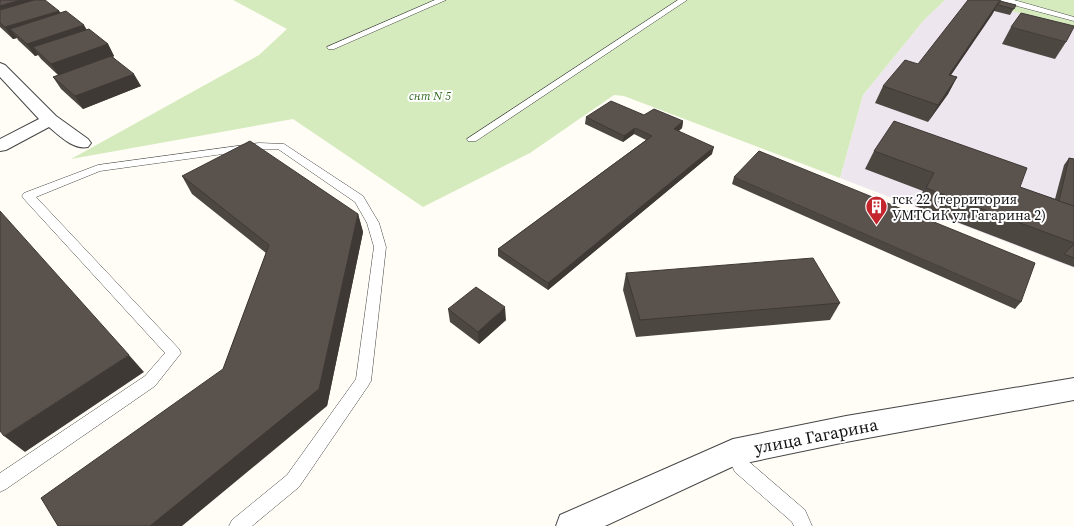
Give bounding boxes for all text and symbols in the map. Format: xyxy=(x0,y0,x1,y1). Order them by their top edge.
park label: снт N 5 xyxy=(409,88,452,104)
place label: гск 22 (территория УМТСиК ул Гагарина 2) xyxy=(892,189,1046,225)
building icon: гск 22 (территория УМТСиК ул Гагарина 2) xyxy=(864,194,890,227)
street label: улица Гагарина xyxy=(752,412,880,460)

